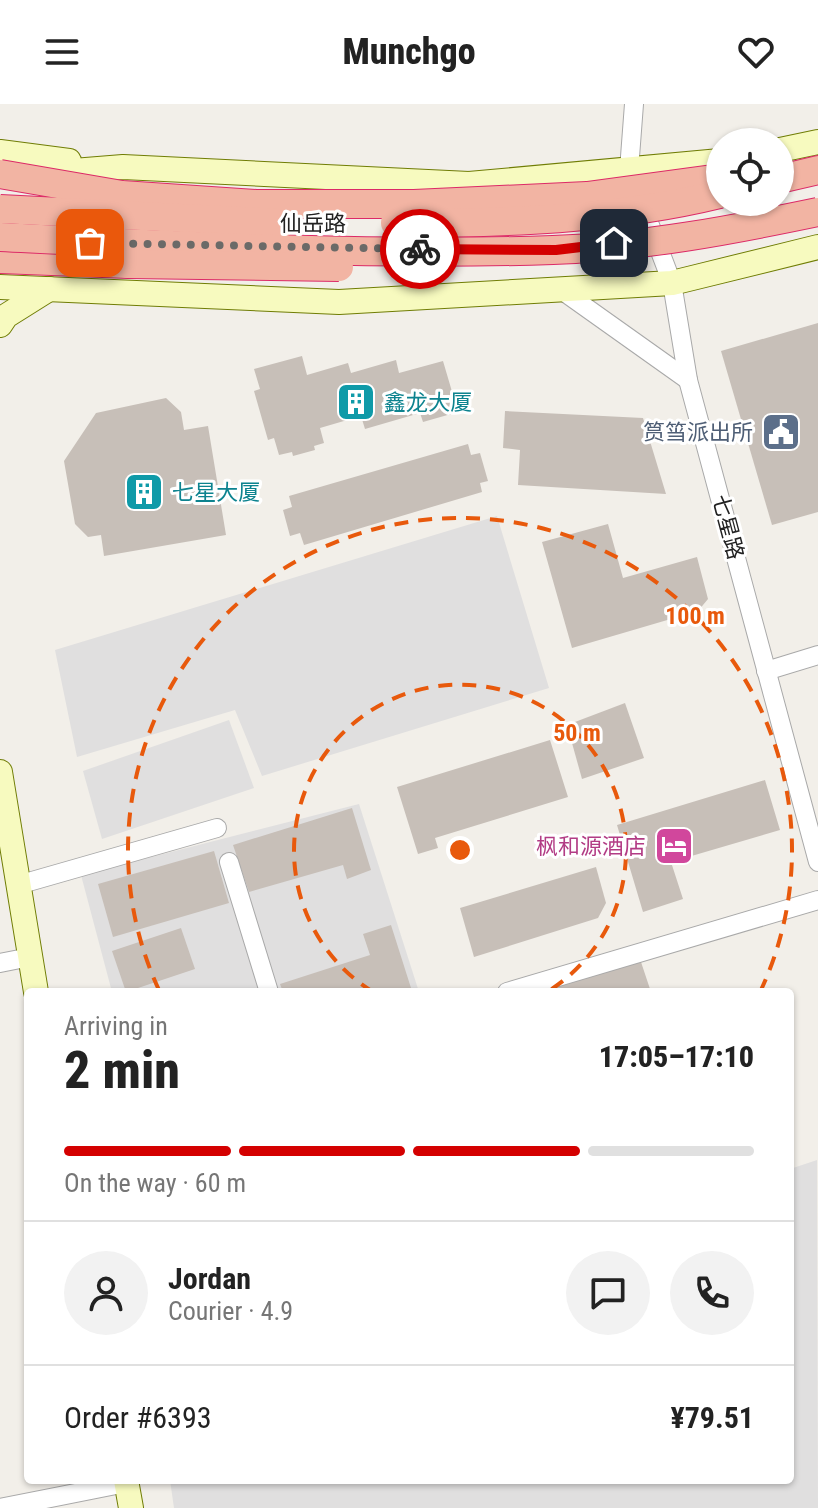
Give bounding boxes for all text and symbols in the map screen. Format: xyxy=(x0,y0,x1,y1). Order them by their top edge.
icon: menu xyxy=(40,30,84,74)
icon: heart xyxy=(734,30,778,74)
text: Munchgo xyxy=(342,31,476,73)
map controls xyxy=(706,128,794,216)
button: locate xyxy=(706,128,794,216)
pin xyxy=(56,209,124,277)
courier xyxy=(380,209,460,289)
pin xyxy=(580,209,648,277)
street label: 仙岳路 xyxy=(280,211,346,236)
icon: bag xyxy=(68,221,112,265)
icon: home xyxy=(592,221,636,265)
icon: bike xyxy=(398,227,442,271)
building icon: 鑫龙大厦 xyxy=(335,381,377,423)
place label: 鑫龙大厦 xyxy=(384,390,472,415)
public building icon: 筼筜派出所 xyxy=(760,411,802,453)
place label: 筼筜派出所 xyxy=(643,420,753,445)
building icon: 七星大厦 xyxy=(123,471,165,513)
place label: 七星大厦 xyxy=(172,480,260,505)
street label: 七星路 xyxy=(707,492,749,562)
text: 100 m xyxy=(665,602,725,630)
text: 50 m xyxy=(553,719,601,747)
hotel icon: 枫和源酒店 xyxy=(653,825,695,867)
place label: 枫和源酒店 xyxy=(536,834,646,859)
centre of rings xyxy=(446,836,474,864)
text: Arriving in xyxy=(64,1011,168,1041)
text: 17:05–17:10 xyxy=(599,1039,754,1074)
text: 2 min xyxy=(64,1040,180,1101)
text: On the way · 60 m xyxy=(64,1168,246,1198)
button: person xyxy=(64,1251,148,1335)
button: chat xyxy=(566,1251,650,1335)
button: phone xyxy=(670,1251,754,1335)
text: Jordan xyxy=(168,1261,251,1296)
text: Courier · 4.9 xyxy=(168,1296,293,1326)
text: Order #6393 xyxy=(64,1400,212,1435)
text: ¥79.51 xyxy=(670,1400,754,1435)

